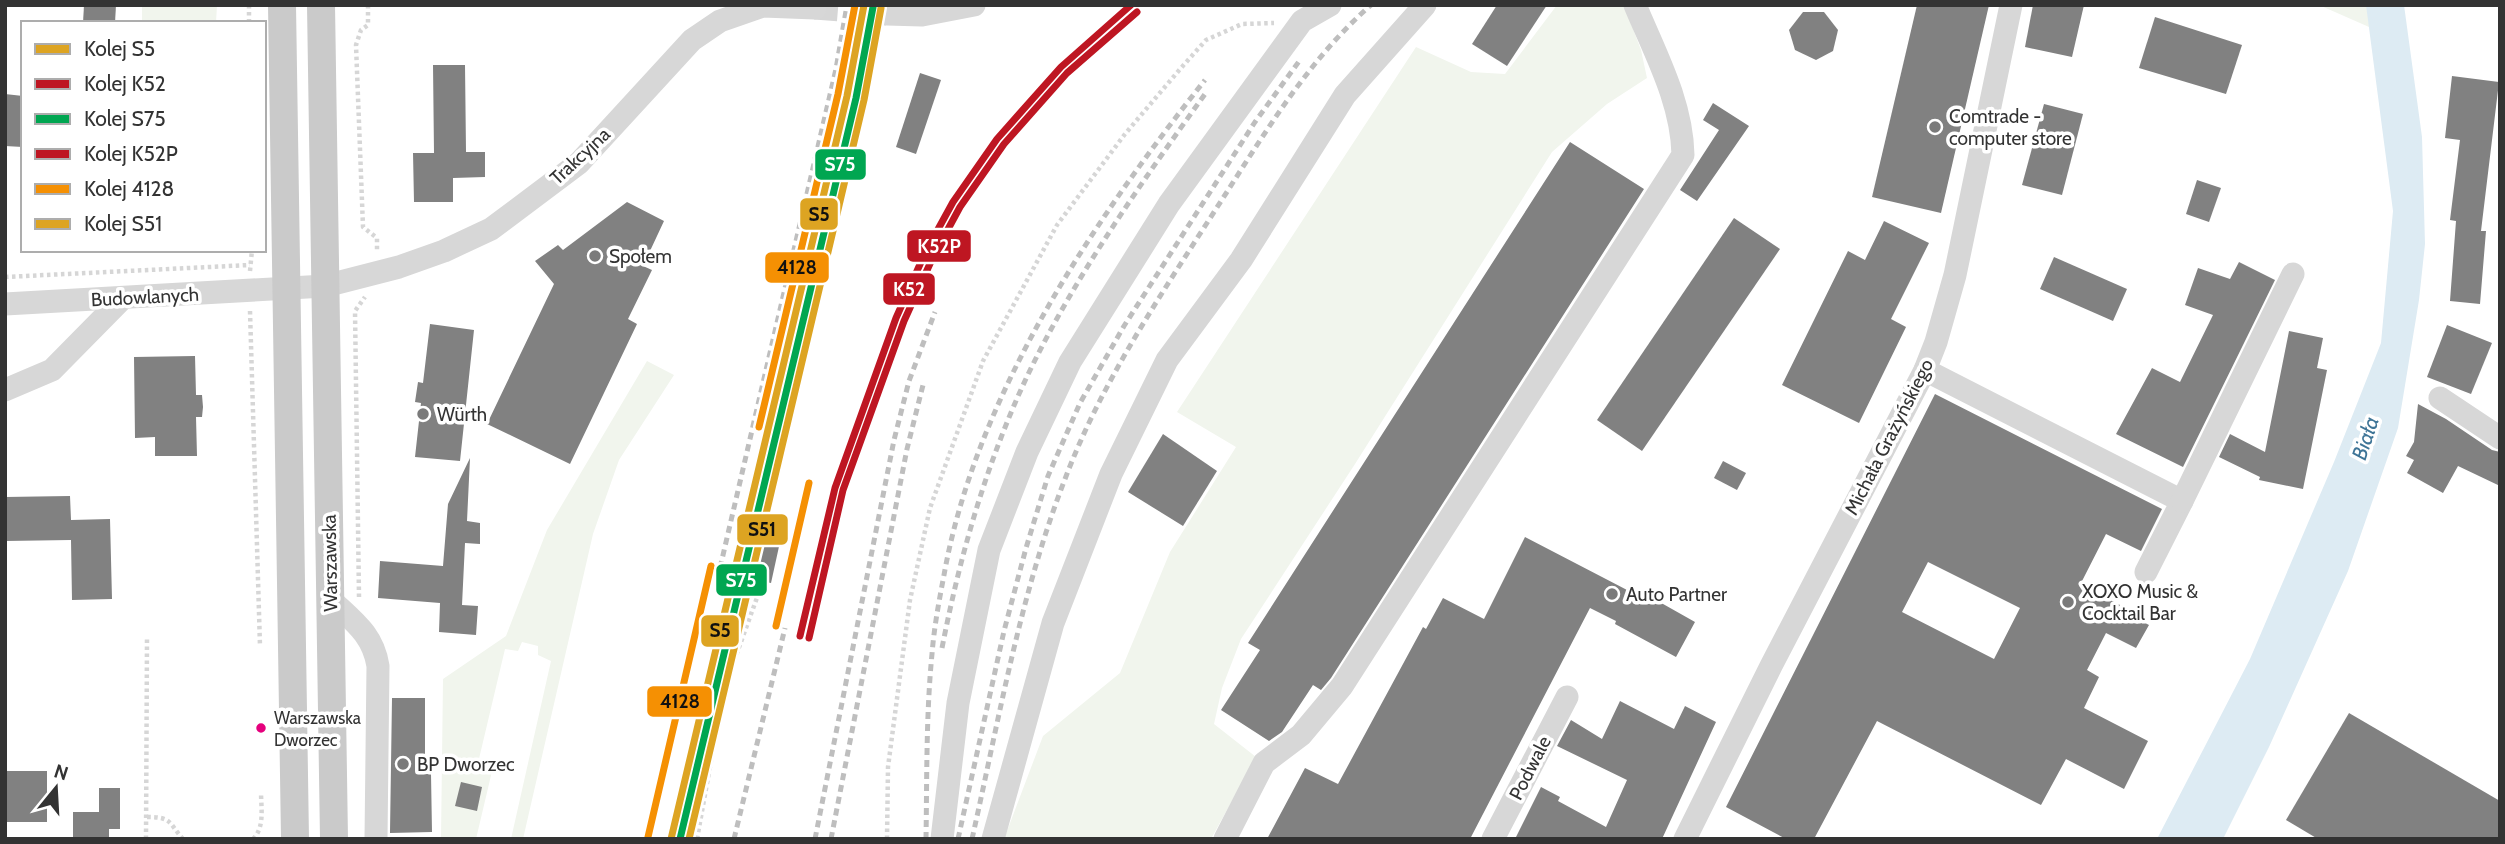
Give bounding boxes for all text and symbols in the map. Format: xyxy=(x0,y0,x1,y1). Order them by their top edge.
legend xyxy=(21,21,266,252)
text: Kolej S5 xyxy=(84,36,155,62)
text: Kolej K52 xyxy=(84,71,166,97)
place label: Comtrade - computer store xyxy=(1949,105,2072,150)
text: Kolej S75 xyxy=(84,106,166,132)
marker: Comtrade - computer store xyxy=(1927,119,1943,135)
street label: Trakcyjna xyxy=(545,123,615,189)
text: Kolej K52P xyxy=(84,141,178,167)
line badge: S75 xyxy=(814,148,867,181)
text: S75 xyxy=(825,153,855,176)
text: Kolej 4128 xyxy=(84,176,174,202)
line badge: S5 xyxy=(799,197,839,231)
text: S5 xyxy=(808,203,830,226)
text: Kolej S51 xyxy=(84,211,162,237)
line badge: K52P xyxy=(906,229,972,263)
text: K52P xyxy=(917,235,961,258)
place label: Społem xyxy=(609,245,672,268)
marker: Społem xyxy=(587,248,603,264)
line badge: 4128 xyxy=(764,251,830,284)
text: 4128 xyxy=(777,256,817,279)
line badge: K52 xyxy=(882,272,936,306)
text: K52 xyxy=(893,278,925,301)
street label: Budowlanych xyxy=(90,283,200,311)
street label: Michała Grażyńskiego xyxy=(1840,355,1938,519)
place label: Würth xyxy=(437,403,487,426)
marker: Würth xyxy=(415,406,431,422)
water label: Biała xyxy=(2346,413,2384,463)
line badge: S51 xyxy=(736,513,789,546)
street label: Warszawska xyxy=(318,514,342,612)
text: S51 xyxy=(748,518,776,541)
line badge: S75 xyxy=(715,563,768,597)
text: S75 xyxy=(726,569,756,592)
place label: XOXO Music & Cocktail Bar xyxy=(2082,580,2198,625)
place label: Auto Partner xyxy=(1626,583,1727,606)
marker: Auto Partner xyxy=(1604,586,1620,602)
marker: XOXO Music & Cocktail Bar xyxy=(2060,594,2076,610)
line badge: S5 xyxy=(700,614,740,648)
text: S5 xyxy=(709,619,731,642)
line badge: 4128 xyxy=(646,685,713,718)
text: 4128 xyxy=(660,690,700,713)
place label: Warszawska Dworzec xyxy=(274,708,362,750)
marker: Warszawska Dworzec xyxy=(254,721,268,735)
street label: Podwale xyxy=(1504,732,1556,804)
north arrow xyxy=(21,753,91,823)
place label: BP Dworzec xyxy=(417,753,515,776)
marker: BP Dworzec xyxy=(395,756,411,772)
text: N xyxy=(51,759,71,785)

